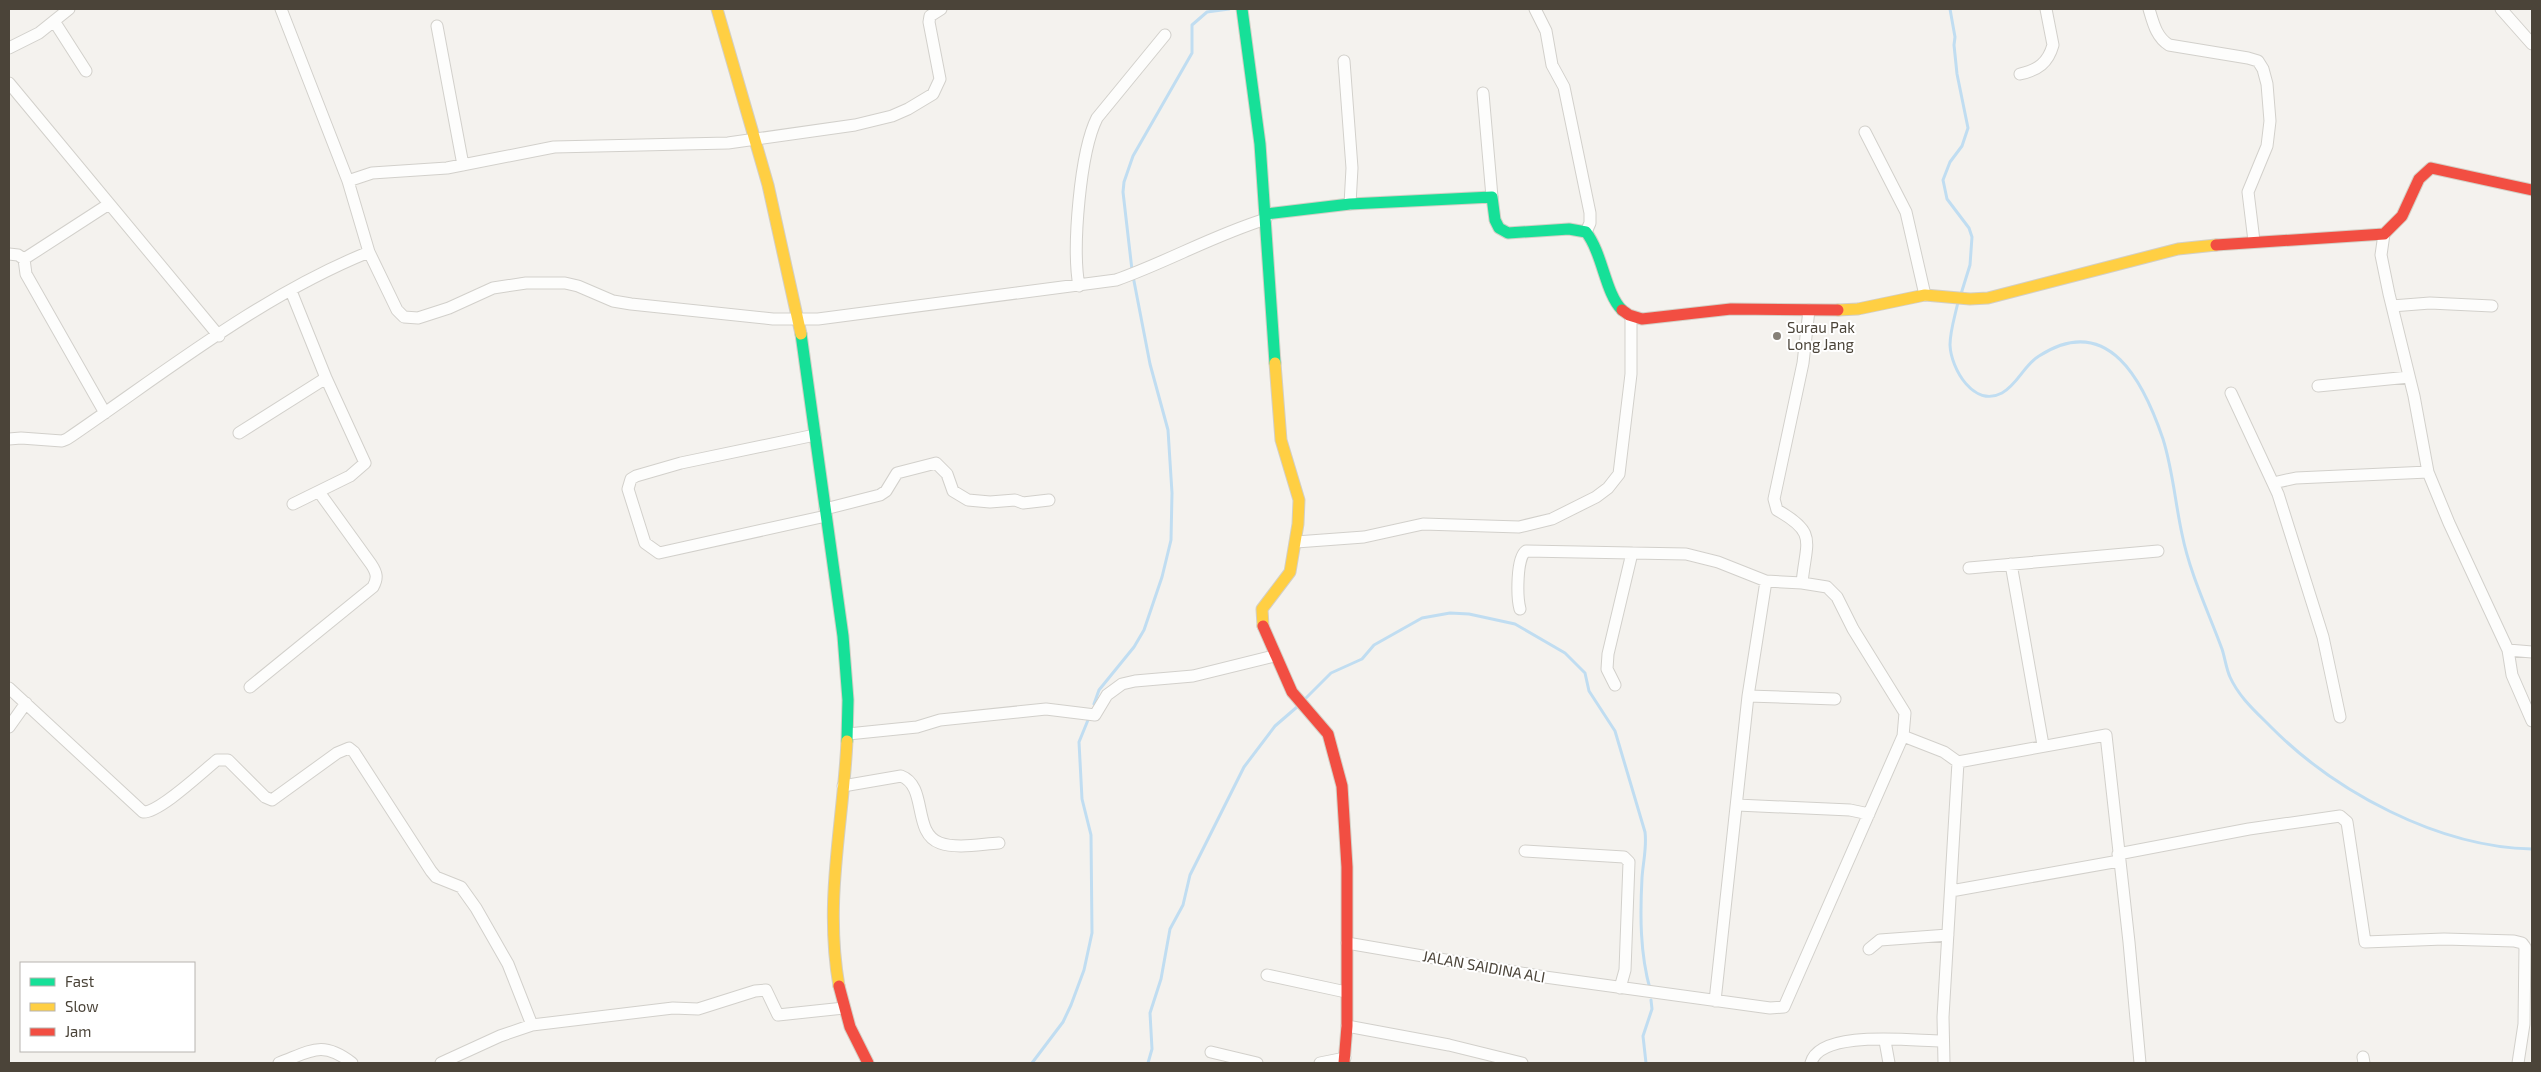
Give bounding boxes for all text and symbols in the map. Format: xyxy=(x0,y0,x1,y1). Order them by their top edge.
place label: Surau Pak Long Jang xyxy=(1787,318,1855,353)
marker: Surau Pak Long Jang xyxy=(1771,330,1783,342)
street label: JALAN SAIDINA ALI xyxy=(1421,946,1547,986)
legend xyxy=(20,962,195,1052)
text: Fast xyxy=(65,972,95,990)
text: Slow xyxy=(65,997,99,1015)
text: Jam xyxy=(65,1022,91,1040)

